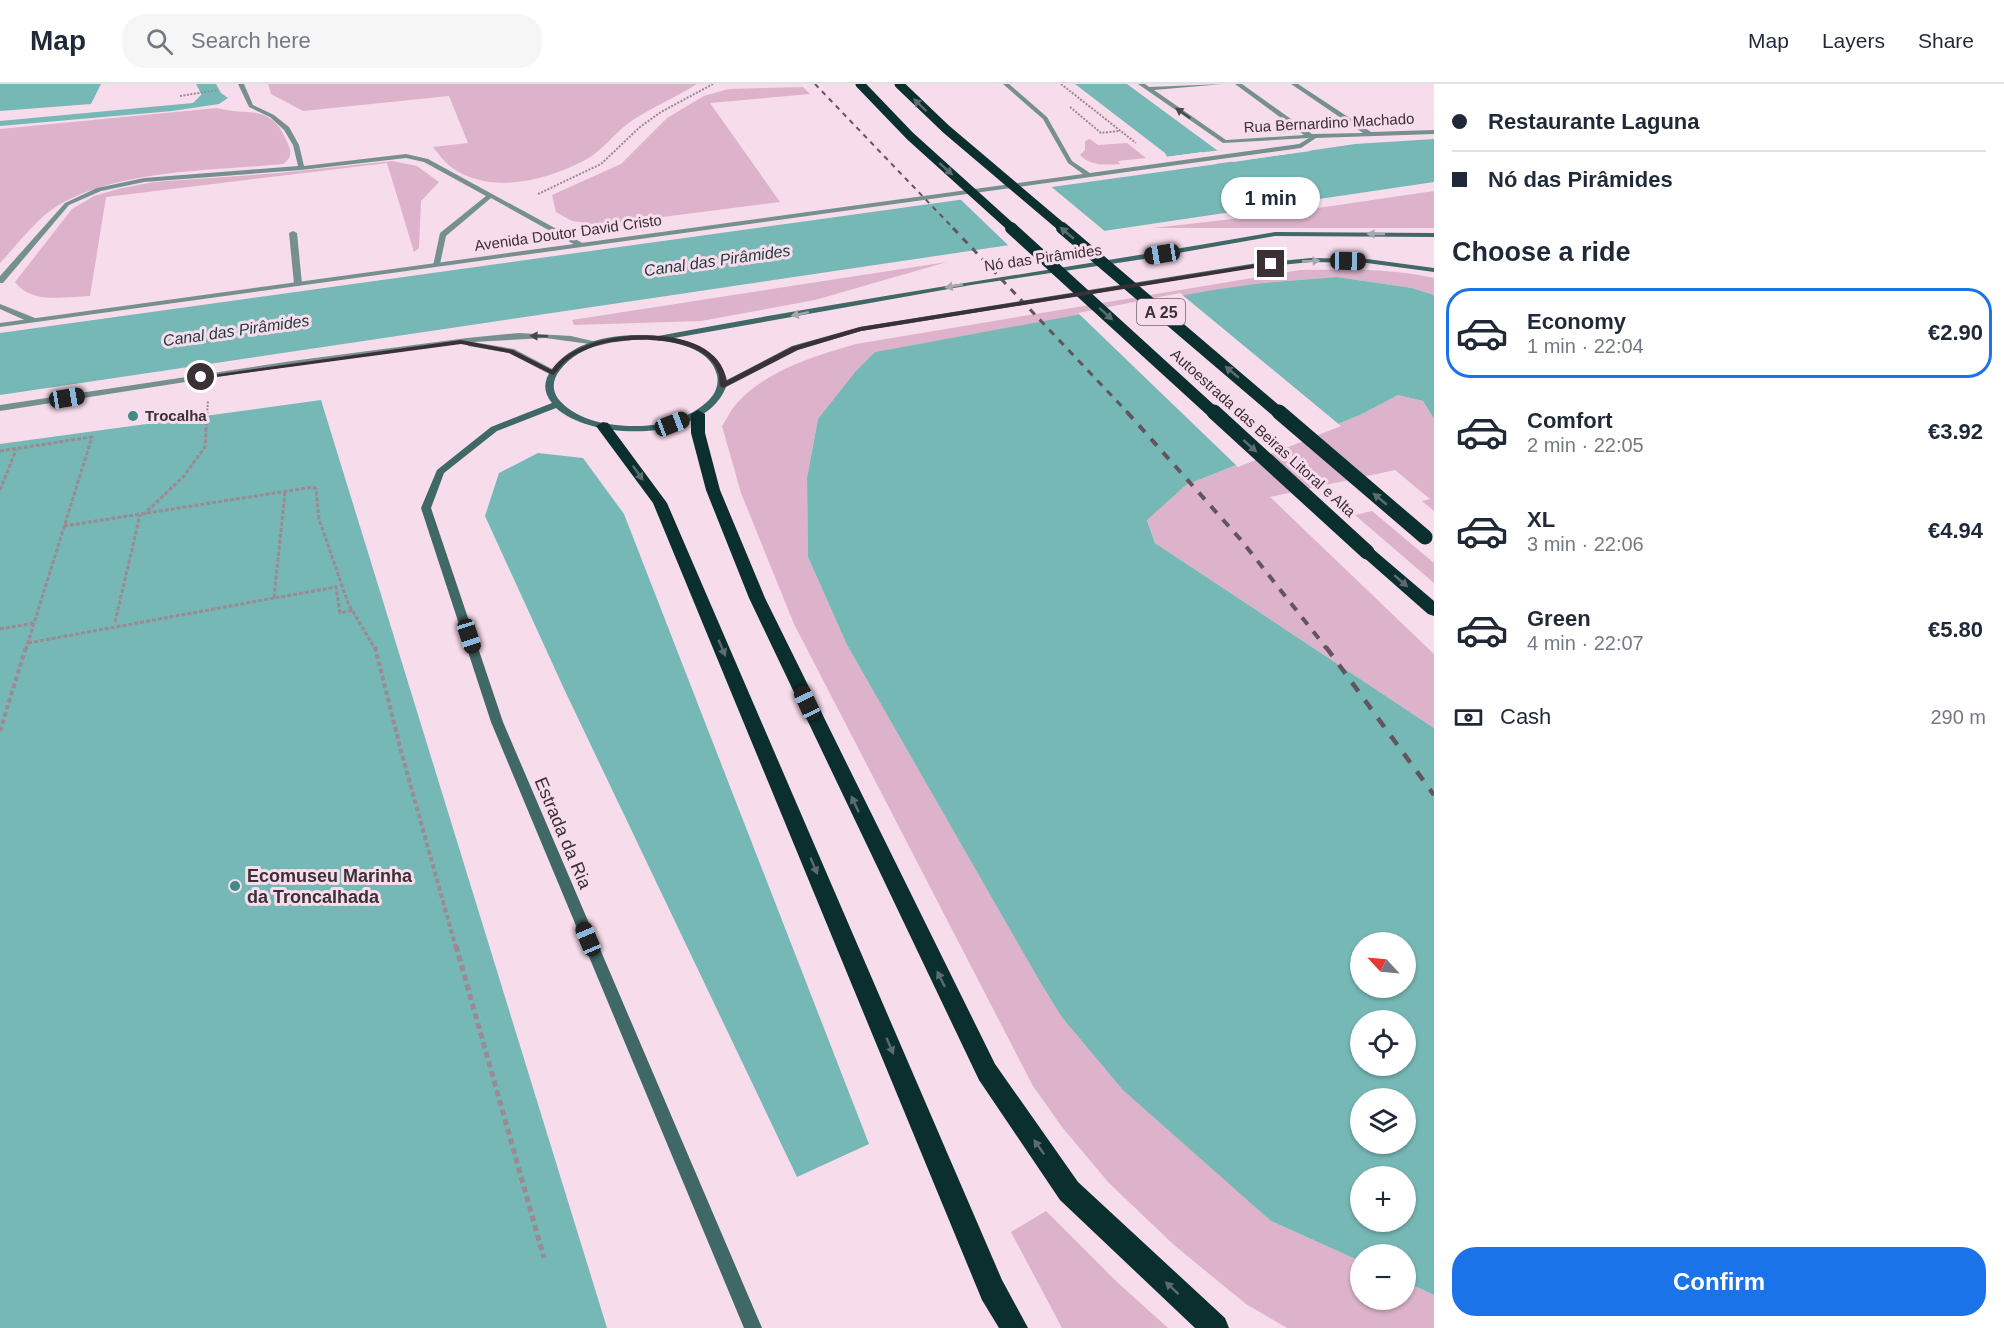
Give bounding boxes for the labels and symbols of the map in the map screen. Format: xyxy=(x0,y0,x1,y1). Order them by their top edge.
one-way arrow xyxy=(914,98,928,112)
one-way arrow xyxy=(1175,107,1191,119)
street label: Rua Bernardino Machado xyxy=(1243,110,1415,135)
one-way arrow xyxy=(939,162,954,176)
callout: 1 min xyxy=(1222,177,1320,219)
street label: Avenida Doutor David Cristo xyxy=(473,211,663,254)
one-way arrow xyxy=(1059,226,1075,239)
one-way arrow xyxy=(1366,229,1385,239)
street label: Nó das Pirâmides xyxy=(983,241,1103,274)
water label: Canal das Pirâmides xyxy=(643,242,791,279)
car xyxy=(1143,242,1181,266)
route end xyxy=(1257,250,1284,277)
car xyxy=(1330,252,1366,270)
one-way arrow xyxy=(1301,256,1320,265)
one-way arrow xyxy=(944,281,963,290)
road number: A 25 xyxy=(1137,299,1185,325)
one-way arrow xyxy=(1098,307,1113,320)
one-way arrow xyxy=(790,310,809,319)
water label: Canal das Pirâmides xyxy=(162,312,310,349)
one-way arrow xyxy=(530,332,549,341)
street label: Autoestrada das Beiras Litoral e Alta xyxy=(1167,345,1360,521)
route start xyxy=(187,363,214,390)
one-way arrow xyxy=(1224,366,1240,379)
car xyxy=(48,386,86,410)
place label: Trocalha xyxy=(145,407,207,424)
marker: Trocalha xyxy=(126,409,140,423)
car xyxy=(652,409,692,439)
one-way arrow xyxy=(1243,438,1257,452)
one-way arrow xyxy=(632,464,644,480)
one-way arrow xyxy=(1373,493,1388,506)
one-way arrow xyxy=(1393,574,1408,588)
car xyxy=(455,616,483,656)
one-way arrow xyxy=(718,639,727,657)
car xyxy=(791,683,823,723)
street label: Estrada da Ria xyxy=(531,774,596,893)
one-way arrow xyxy=(851,795,860,812)
one-way arrow xyxy=(809,858,819,876)
place label: Ecomuseu Marinha da Troncalhada xyxy=(247,866,413,907)
marker: Ecomuseu Marinha da Troncalhada xyxy=(228,879,242,893)
car xyxy=(573,919,603,959)
north arrow xyxy=(1350,932,1416,998)
one-way arrow xyxy=(937,970,946,987)
one-way arrow xyxy=(886,1037,895,1055)
one-way arrow xyxy=(1034,1139,1045,1155)
one-way arrow xyxy=(1165,1281,1180,1295)

